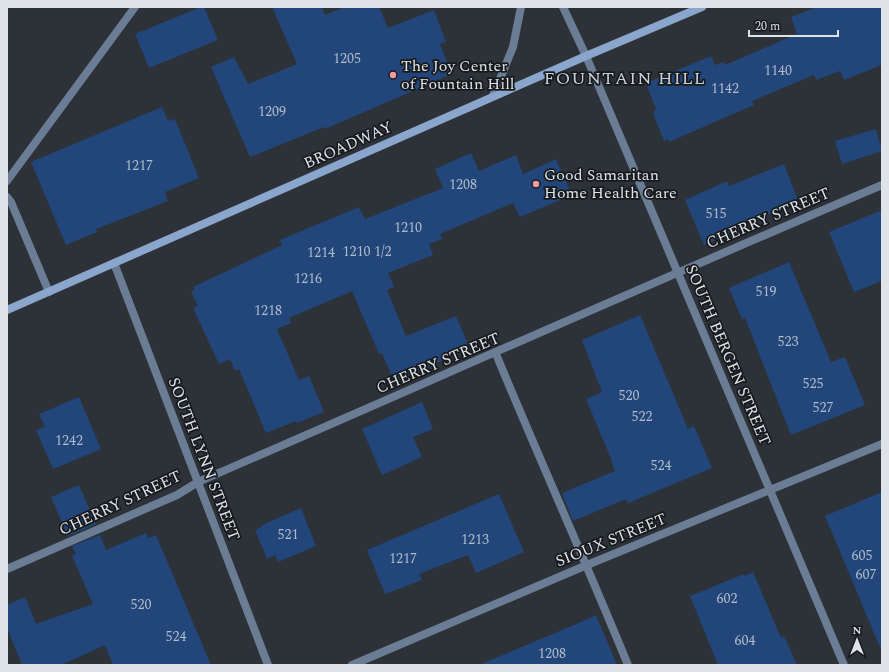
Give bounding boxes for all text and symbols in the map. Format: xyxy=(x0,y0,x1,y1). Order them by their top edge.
scale bar xyxy=(749,12,838,38)
text: 20 m xyxy=(755,17,780,36)
house number: 1205 xyxy=(333,48,361,69)
place label: The Joy Center of Fountain Hill xyxy=(401,54,515,96)
house number: 1140 xyxy=(764,60,792,81)
district label: FOUNTAIN HILL xyxy=(544,65,706,92)
marker: The Joy Center of Fountain Hill xyxy=(388,70,398,80)
house number: 1142 xyxy=(711,78,739,99)
house number: 1209 xyxy=(258,101,286,122)
street label: BROADWAY xyxy=(300,115,396,175)
house number: 1217 xyxy=(125,155,153,176)
place label: Good Samaritan Home Health Care xyxy=(544,163,677,205)
house number: 1208 xyxy=(449,174,477,195)
marker: Good Samaritan Home Health Care xyxy=(531,179,541,189)
street label: CHERRY STREET xyxy=(702,181,834,255)
house number: 515 xyxy=(706,203,727,224)
house number: 1210 xyxy=(394,217,422,238)
house number: 1210 1/2 xyxy=(343,241,392,262)
house number: 1214 xyxy=(307,242,335,263)
street label: SOUTH BERGEN STREET xyxy=(679,261,777,449)
house number: 1216 xyxy=(294,268,322,289)
house number: 519 xyxy=(756,281,777,302)
house number: 1218 xyxy=(254,300,282,321)
street label: CHERRY STREET xyxy=(372,326,504,400)
house number: 523 xyxy=(778,331,799,352)
house number: 525 xyxy=(803,373,824,394)
street label: SOUTH LYNN STREET xyxy=(162,374,246,544)
house number: 520 xyxy=(619,385,640,406)
house number: 527 xyxy=(813,397,834,418)
house number: 522 xyxy=(632,406,653,427)
house number: 1242 xyxy=(55,430,83,451)
house number: 524 xyxy=(651,455,672,476)
street label: CHERRY STREET xyxy=(55,464,185,542)
street label: SIOUX STREET xyxy=(552,507,670,573)
house number: 521 xyxy=(278,524,299,545)
house number: 1213 xyxy=(461,529,489,550)
house number: 605 xyxy=(852,545,873,566)
house number: 1217 xyxy=(389,548,417,569)
house number: 607 xyxy=(856,564,877,585)
house number: 602 xyxy=(717,588,738,609)
house number: 520 xyxy=(131,594,152,615)
north arrow xyxy=(837,620,877,660)
text: N xyxy=(853,622,862,639)
house number: 524 xyxy=(166,626,187,647)
house number: 604 xyxy=(735,630,756,651)
house number: 1208 xyxy=(538,643,566,664)

